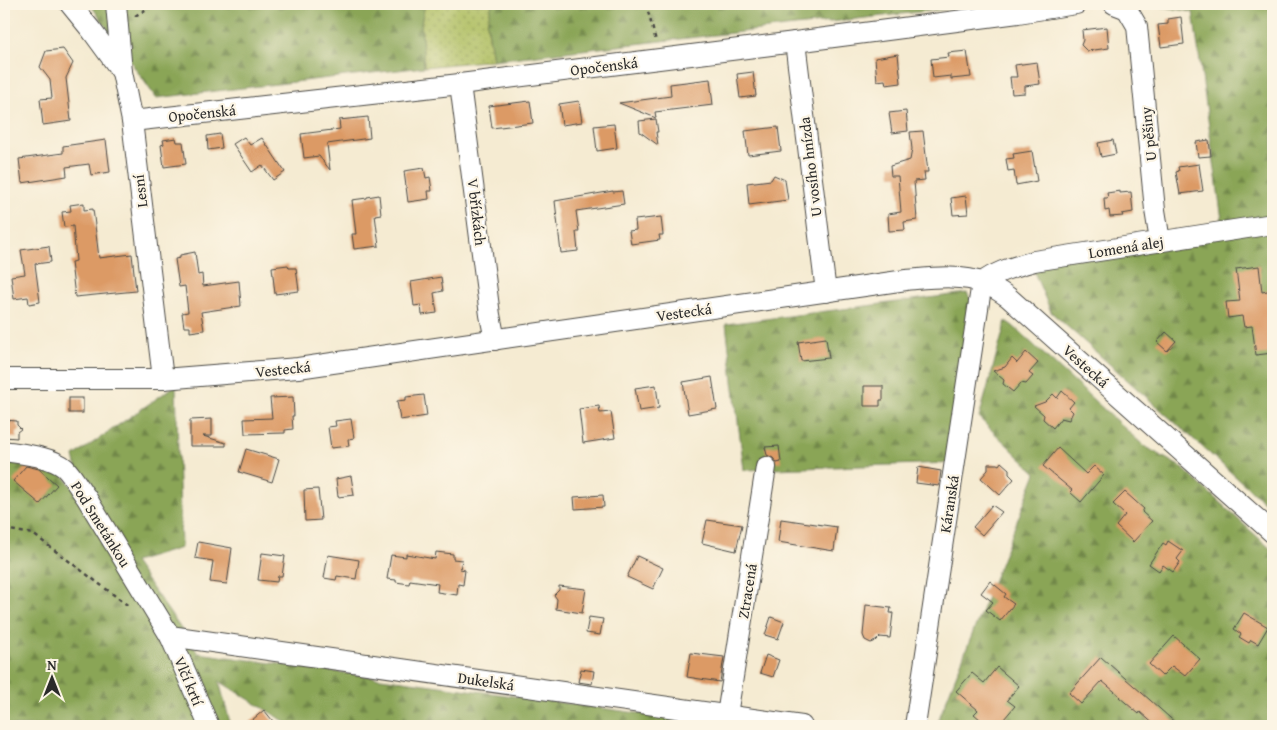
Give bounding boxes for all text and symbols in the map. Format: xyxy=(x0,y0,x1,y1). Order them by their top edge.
street label: Opočenská xyxy=(569,51,639,81)
street label: Opočenská xyxy=(167,99,237,127)
street label: U pěšiny xyxy=(1135,105,1161,162)
street label: U vosího hnízda xyxy=(793,116,827,218)
street label: Lesní xyxy=(127,173,152,209)
street label: V břízkách xyxy=(462,177,492,247)
street label: Lomená alej xyxy=(1087,231,1165,263)
street label: Vestecká xyxy=(655,298,713,326)
street label: Vestecká xyxy=(1058,340,1114,392)
street label: Vestecká xyxy=(254,356,312,382)
street label: Káranská xyxy=(934,474,964,534)
street label: Pod Smetánkou xyxy=(66,477,136,572)
street label: Ztracená xyxy=(732,562,762,620)
north arrow xyxy=(28,652,78,702)
street label: Vlčí krtí xyxy=(169,653,209,710)
text: N xyxy=(47,655,57,675)
street label: Dukelská xyxy=(457,667,515,695)

